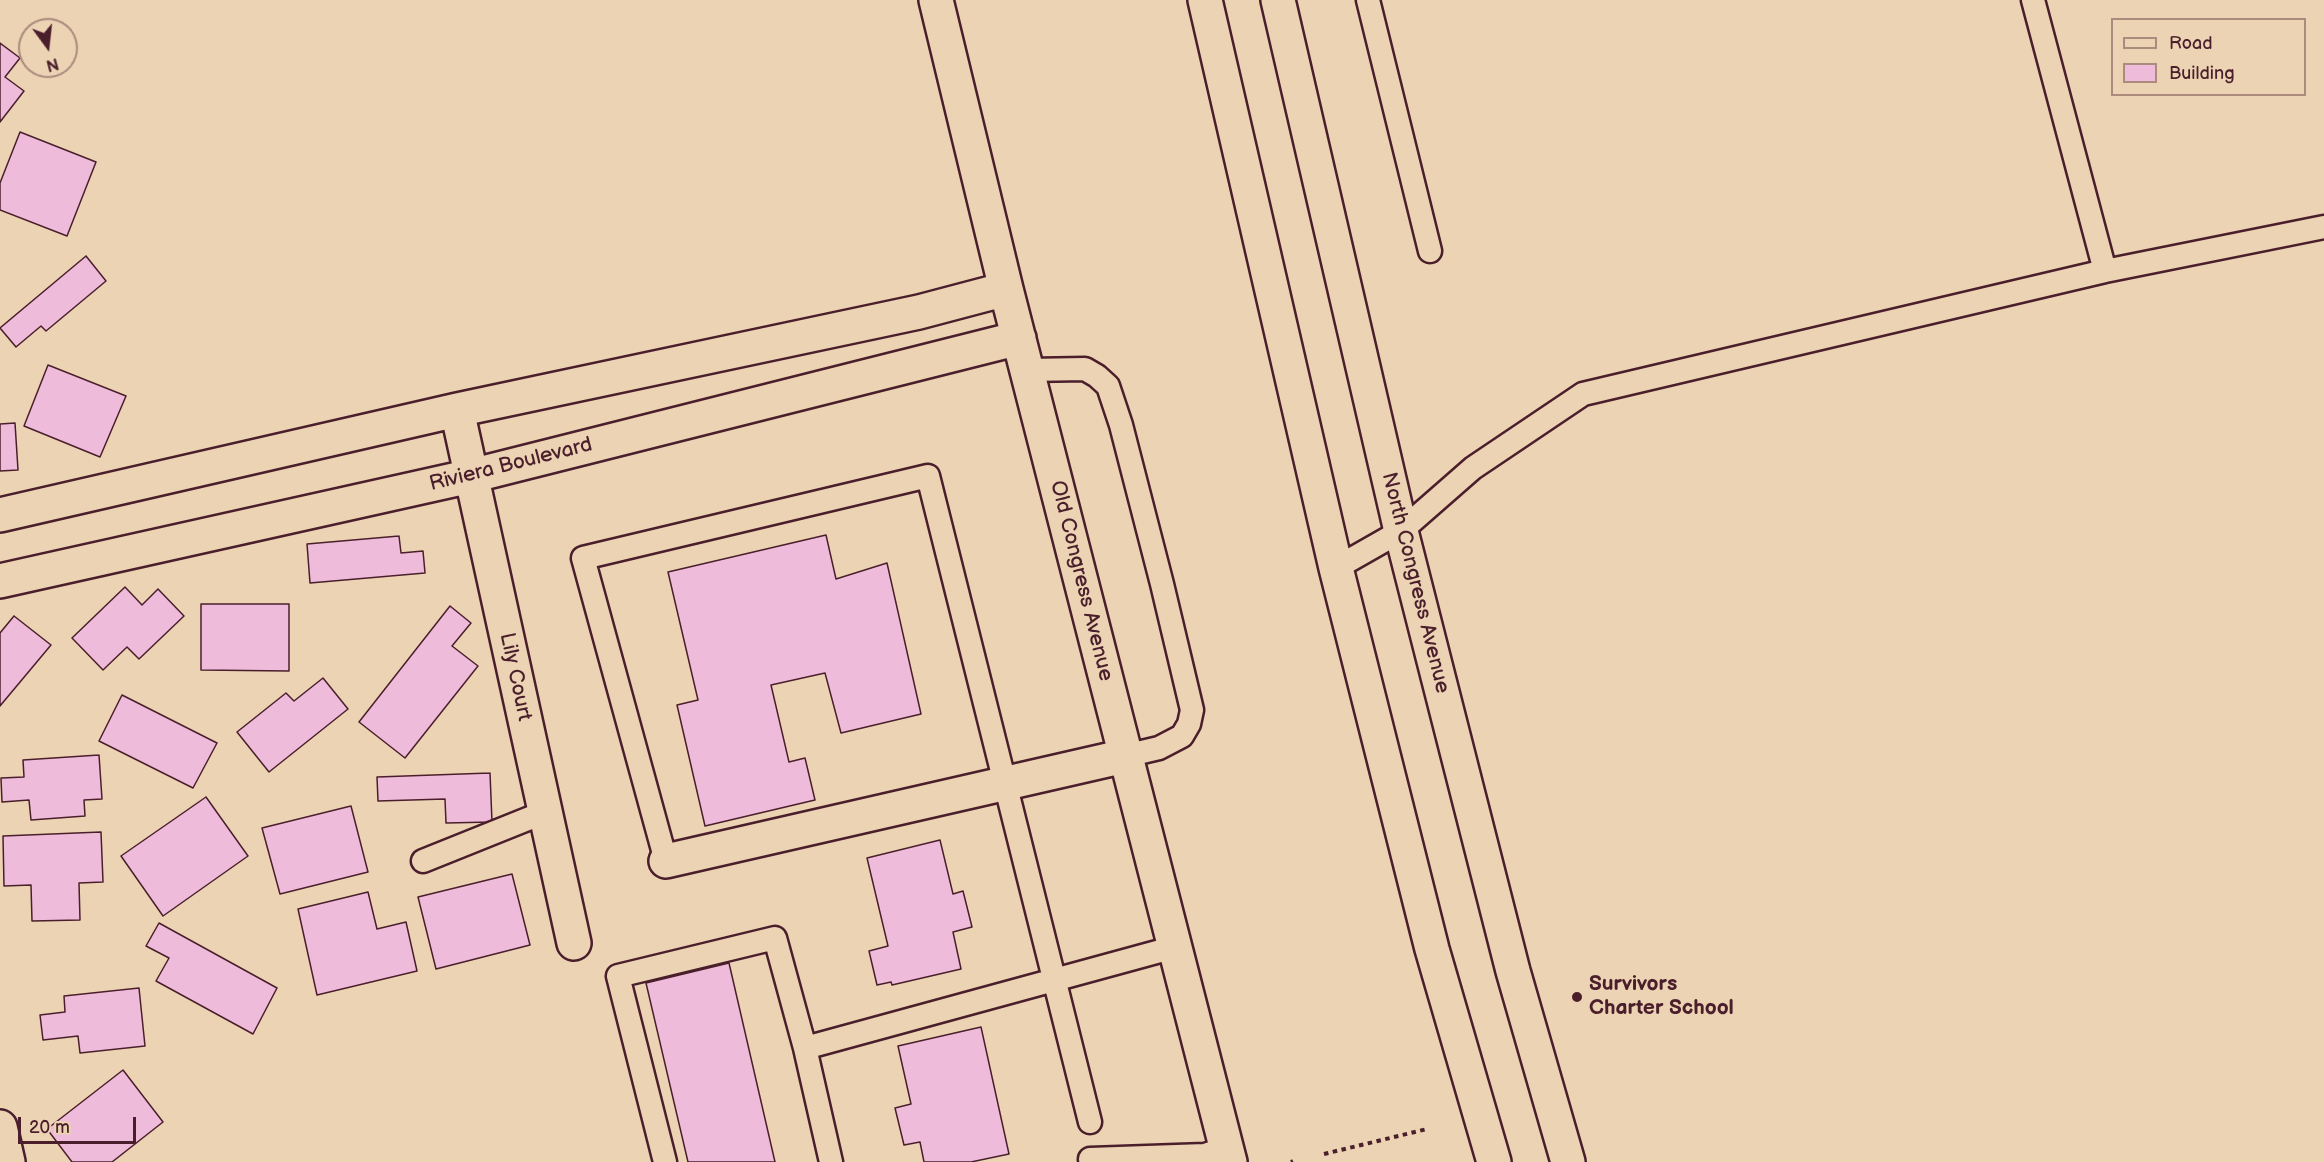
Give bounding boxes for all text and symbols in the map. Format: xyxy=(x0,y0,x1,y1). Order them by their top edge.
north arrow xyxy=(18,18,78,78)
legend xyxy=(2111,18,2306,96)
text: Road xyxy=(2169,33,2213,54)
text: N xyxy=(44,53,61,75)
text: Building xyxy=(2169,63,2235,84)
street label: Riviera Boulevard xyxy=(427,433,595,497)
street label: North Congress Avenue xyxy=(1375,470,1455,696)
street label: Old Congress Avenue xyxy=(1044,478,1118,684)
street label: Lily Court xyxy=(493,631,537,723)
place label: Survivors Charter School xyxy=(1589,972,1734,1022)
marker: Survivors Charter School xyxy=(1570,990,1584,1004)
scale bar xyxy=(21,1105,140,1143)
text: 20 m xyxy=(29,1117,70,1138)

